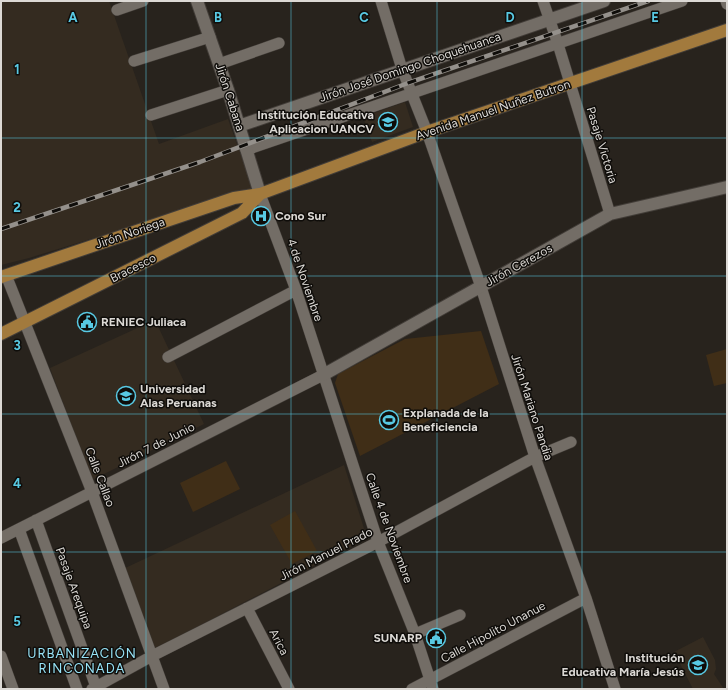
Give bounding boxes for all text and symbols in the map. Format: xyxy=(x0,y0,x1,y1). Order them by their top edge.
text: A xyxy=(68,10,78,25)
text: B xyxy=(214,10,222,25)
text: C xyxy=(359,10,369,25)
text: D xyxy=(505,10,515,25)
text: E xyxy=(651,10,659,25)
street label: Jirón José Domingo Choquehuanca xyxy=(317,29,503,105)
street label: Jirón Cabana xyxy=(212,61,248,133)
text: 1 xyxy=(14,62,20,77)
street label: Avenida Manuel Nuñez Butron xyxy=(414,77,572,143)
street label: Pasaje Victoria xyxy=(584,105,620,185)
place label: Institución Educativa Aplicacion UANCV xyxy=(257,108,374,136)
school or university icon: Institución Educativa Aplicacion UANCV xyxy=(377,111,399,133)
text: 2 xyxy=(13,200,21,215)
hospital icon: Cono Sur xyxy=(250,205,272,227)
place label: Cono Sur xyxy=(275,209,326,223)
street label: Jirón Noriega xyxy=(93,215,167,251)
street label: 4 de Noviembre xyxy=(284,237,326,324)
street label: Jirón Cerezos xyxy=(483,241,555,289)
street label: Bracesco xyxy=(108,250,158,285)
public building icon: RENIEC Juliaca xyxy=(76,311,98,333)
place label: RENIEC Juliaca xyxy=(101,315,186,329)
text: 3 xyxy=(13,338,21,353)
street label: Jirón Mariano Pandia xyxy=(508,352,556,462)
place label: Universidad Alas Peruanas xyxy=(140,382,217,410)
school or university icon: Universidad Alas Peruanas xyxy=(115,385,137,407)
place label: Explanada de la Beneficiencia xyxy=(403,406,489,434)
sports icon: Explanada de la Beneficiencia xyxy=(378,409,400,431)
street label: Jirón 7 de Junio xyxy=(115,419,197,471)
street label: Calle Callao xyxy=(82,445,118,509)
street label: Calle 4 de Noviembre xyxy=(363,471,416,585)
text: 4 xyxy=(13,476,21,491)
street label: Jirón Manuel Prado xyxy=(277,524,375,584)
street label: Pasaje Arequipa xyxy=(53,545,95,631)
street label: Calle Hipolito Unanue xyxy=(438,598,548,666)
text: 5 xyxy=(13,614,21,629)
street label: Arica xyxy=(266,627,292,657)
public building icon: SUNARP xyxy=(425,627,447,649)
place label: SUNARP xyxy=(373,631,423,645)
district label: URBANIZACIÓN RINCONADA xyxy=(27,646,137,676)
place label: Institución Educativa María Jesús xyxy=(561,651,684,679)
school or university icon: Institución Educativa María Jesús xyxy=(687,654,709,676)

